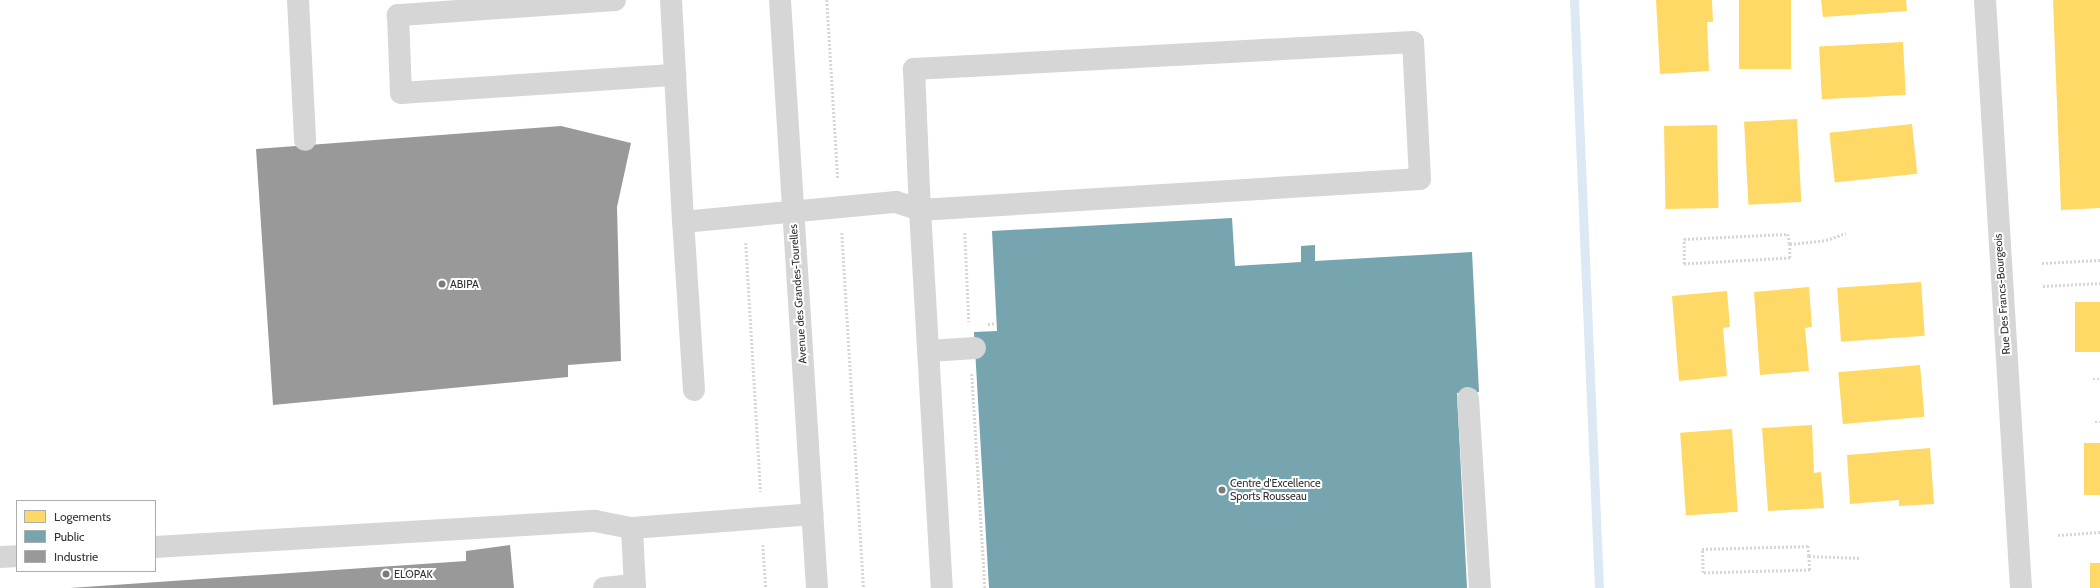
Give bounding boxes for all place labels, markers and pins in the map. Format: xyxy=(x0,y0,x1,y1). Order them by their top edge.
place label: ABIPA xyxy=(450,277,479,291)
marker: ABIPA xyxy=(437,279,447,289)
place label: Centre d'Excellence Sports Rousseau xyxy=(1230,477,1321,503)
marker: Centre d'Excellence Sports Rousseau xyxy=(1217,485,1227,495)
place label: ELOPAK xyxy=(394,567,433,581)
marker: ELOPAK xyxy=(381,569,391,579)

